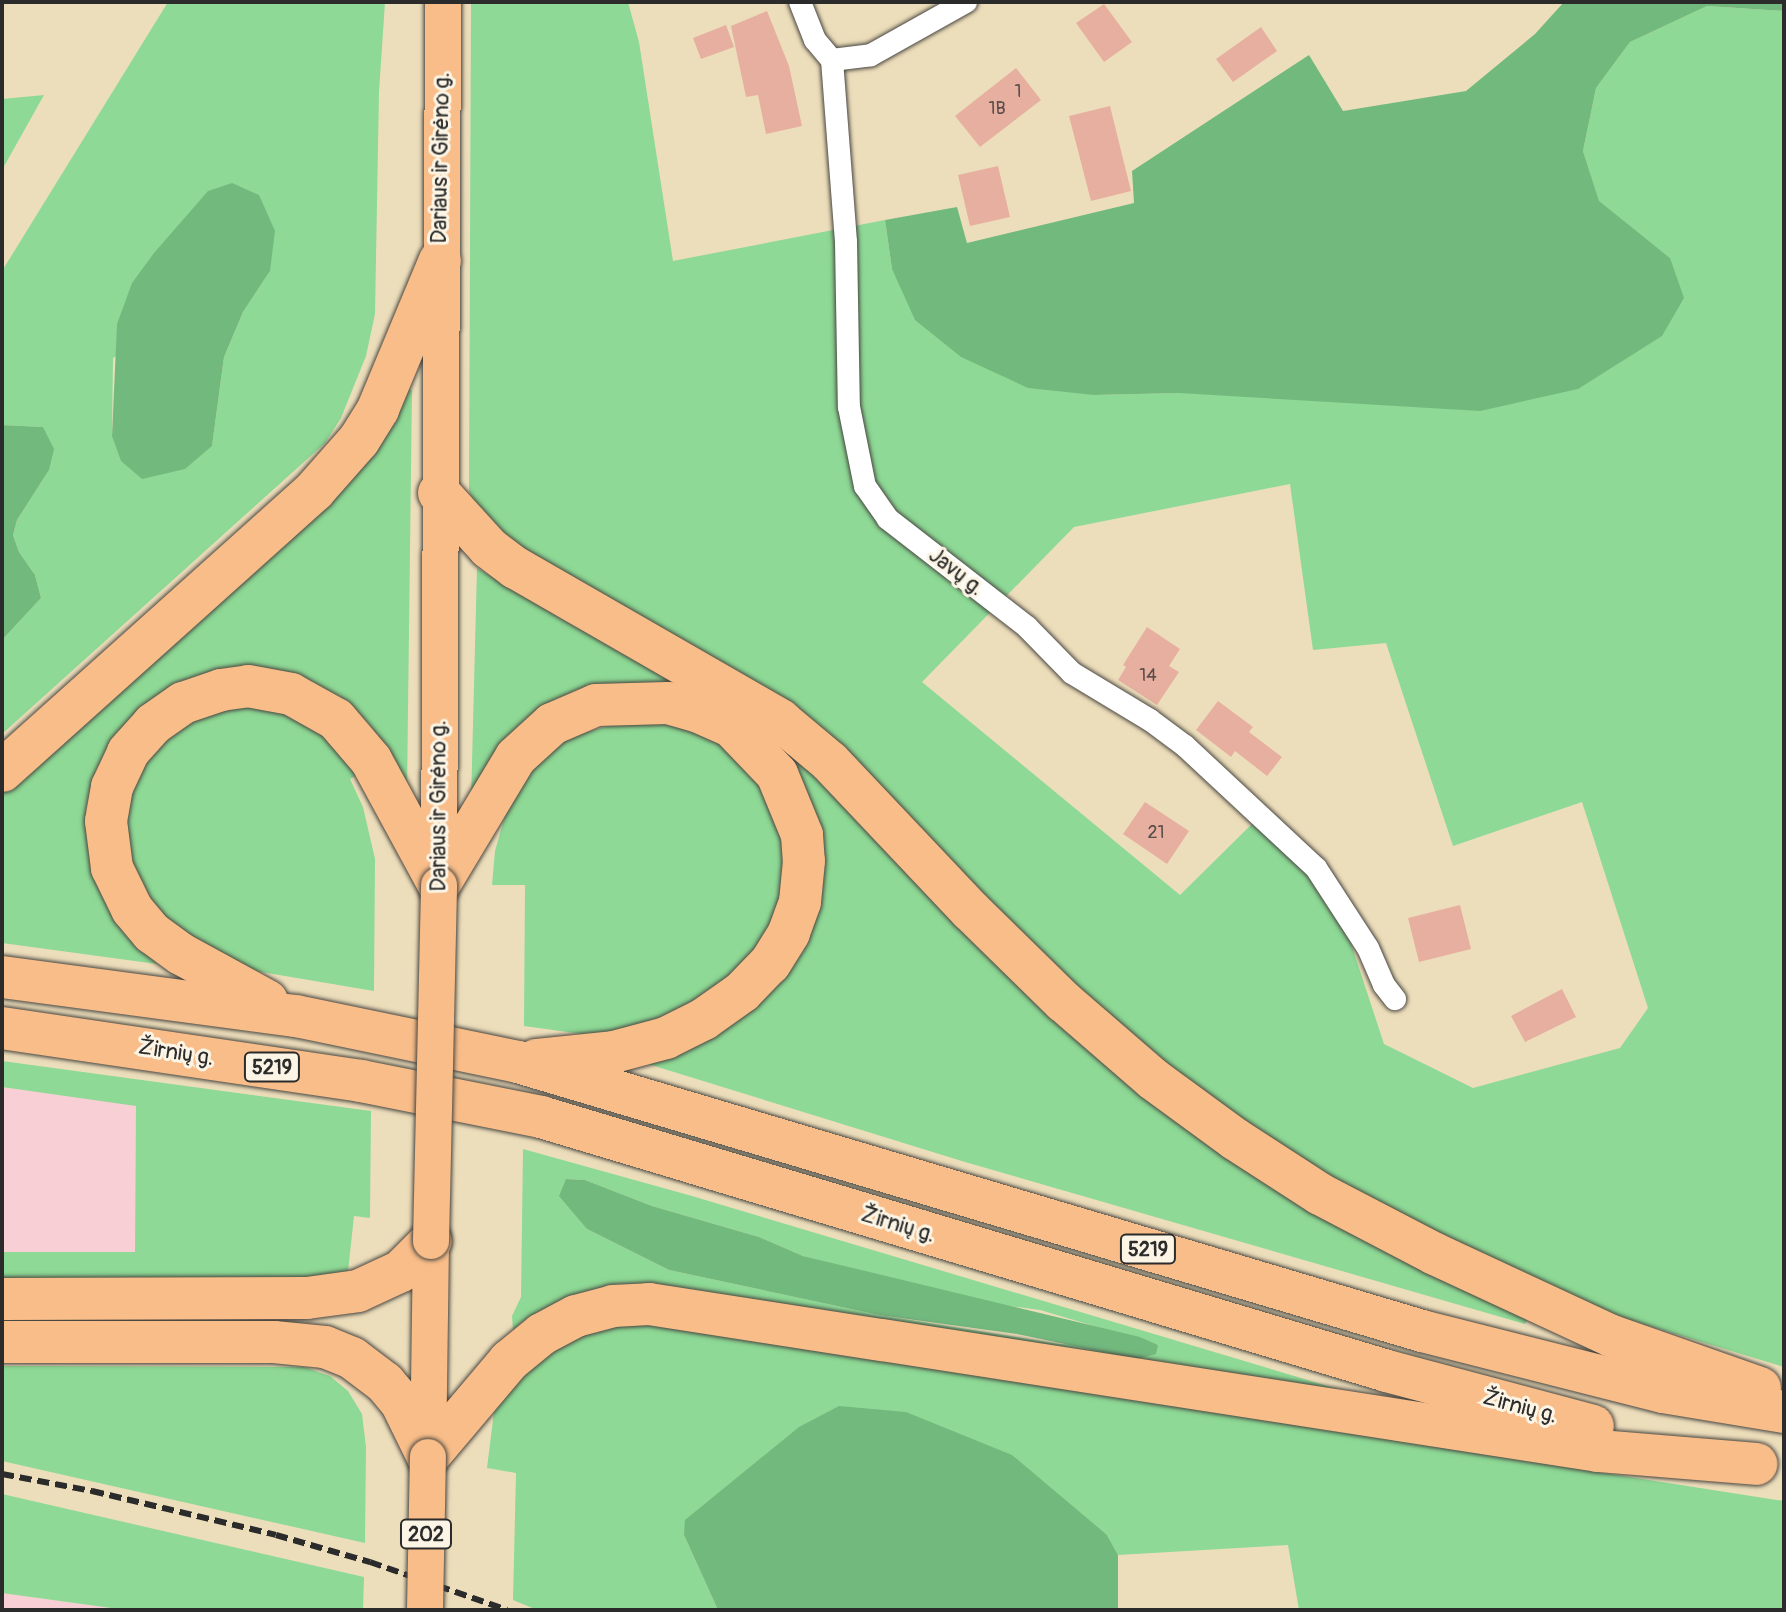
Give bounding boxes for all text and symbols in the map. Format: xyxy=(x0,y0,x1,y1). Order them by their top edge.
street label: Dariaus ir Girėno g. xyxy=(426,72,456,244)
house number: 1 xyxy=(1014,81,1022,103)
house number: 1B xyxy=(988,98,1006,120)
street label: Javų g. xyxy=(923,542,989,602)
house number: 14 xyxy=(1139,665,1157,687)
street label: Dariaus ir Girėno g. xyxy=(426,720,452,892)
house number: 21 xyxy=(1147,822,1165,844)
street label: Žirnių g. xyxy=(136,1034,216,1072)
road number: 5219 xyxy=(242,1051,302,1083)
street label: Žirnių g. xyxy=(858,1201,938,1249)
road number: 5219 xyxy=(1118,1233,1178,1265)
street label: Žirnių g. xyxy=(1480,1384,1560,1430)
road number: 202 xyxy=(398,1518,454,1550)

